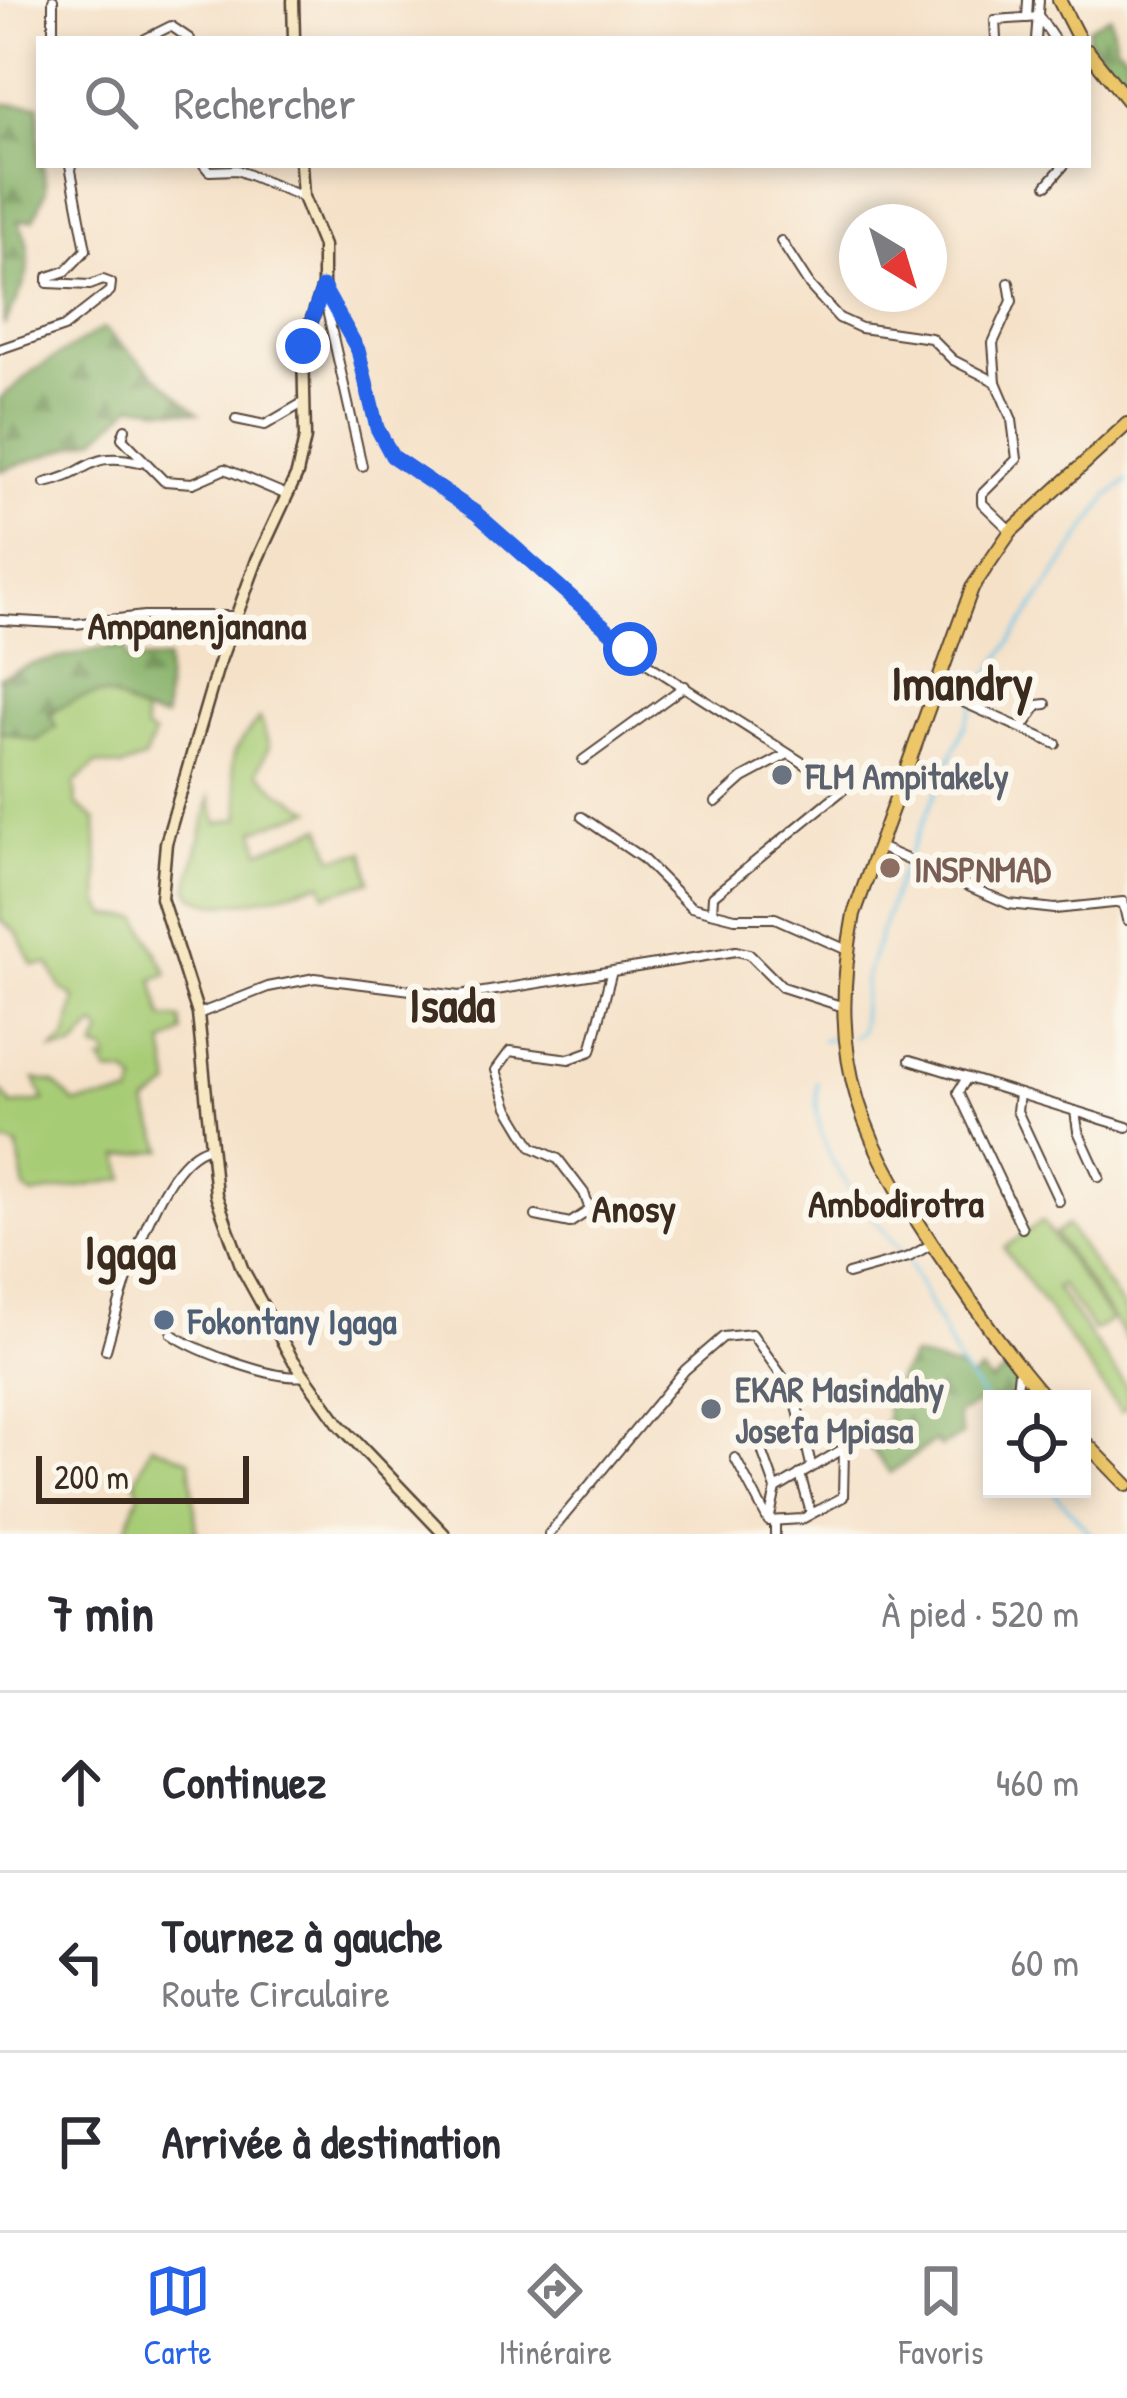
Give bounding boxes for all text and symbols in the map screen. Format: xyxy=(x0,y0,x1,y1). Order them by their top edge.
search box xyxy=(36,36,1091,168)
icon: search xyxy=(78,69,144,135)
text: Rechercher xyxy=(174,72,356,133)
north arrow xyxy=(839,204,947,312)
route end xyxy=(276,319,330,373)
district label: Ampanenjanana xyxy=(88,598,307,652)
route start xyxy=(603,622,657,676)
district label: Imandry xyxy=(891,650,1033,716)
place label: FLM Ampitakely xyxy=(805,751,1009,801)
marker: FLM Ampitakely xyxy=(769,762,795,788)
place label: INSPNMAD xyxy=(914,844,1052,893)
marker: INSPNMAD xyxy=(877,855,903,881)
district label: Isada xyxy=(409,972,495,1037)
district label: Ambodirotra xyxy=(808,1176,985,1229)
district label: Anosy xyxy=(592,1181,676,1235)
district label: Igaga xyxy=(84,1219,176,1285)
place label: Fokontany Igaga xyxy=(187,1296,397,1346)
marker: Fokontany Igaga xyxy=(151,1307,177,1333)
place label: EKAR Masindahy Josefa Mpiasa xyxy=(735,1364,944,1455)
map controls xyxy=(983,1390,1091,1498)
button: locate xyxy=(983,1390,1091,1498)
marker: EKAR Masindahy Josefa Mpiasa xyxy=(698,1396,724,1422)
scale bar xyxy=(36,1450,249,1503)
text: 200 m xyxy=(54,1455,129,1499)
text: 7 min xyxy=(48,1578,154,1647)
text: À pied · 520 m xyxy=(881,1586,1079,1639)
icon: ahead xyxy=(48,1749,114,1815)
text: Continuez xyxy=(162,1751,326,1812)
text: 460 m xyxy=(996,1755,1079,1808)
text: Tournez à gauche xyxy=(162,1905,442,1966)
icon: left xyxy=(48,1929,114,1995)
text: 60 m xyxy=(1010,1935,1079,1988)
text: Route Circulaire xyxy=(162,1966,390,2019)
icon: arrive xyxy=(48,2109,114,2175)
text: Arrivée à destination xyxy=(162,2111,501,2172)
tab: Carte xyxy=(143,2258,212,2374)
tab: Itinéraire xyxy=(499,2258,612,2374)
tab: Favoris xyxy=(899,2258,984,2374)

